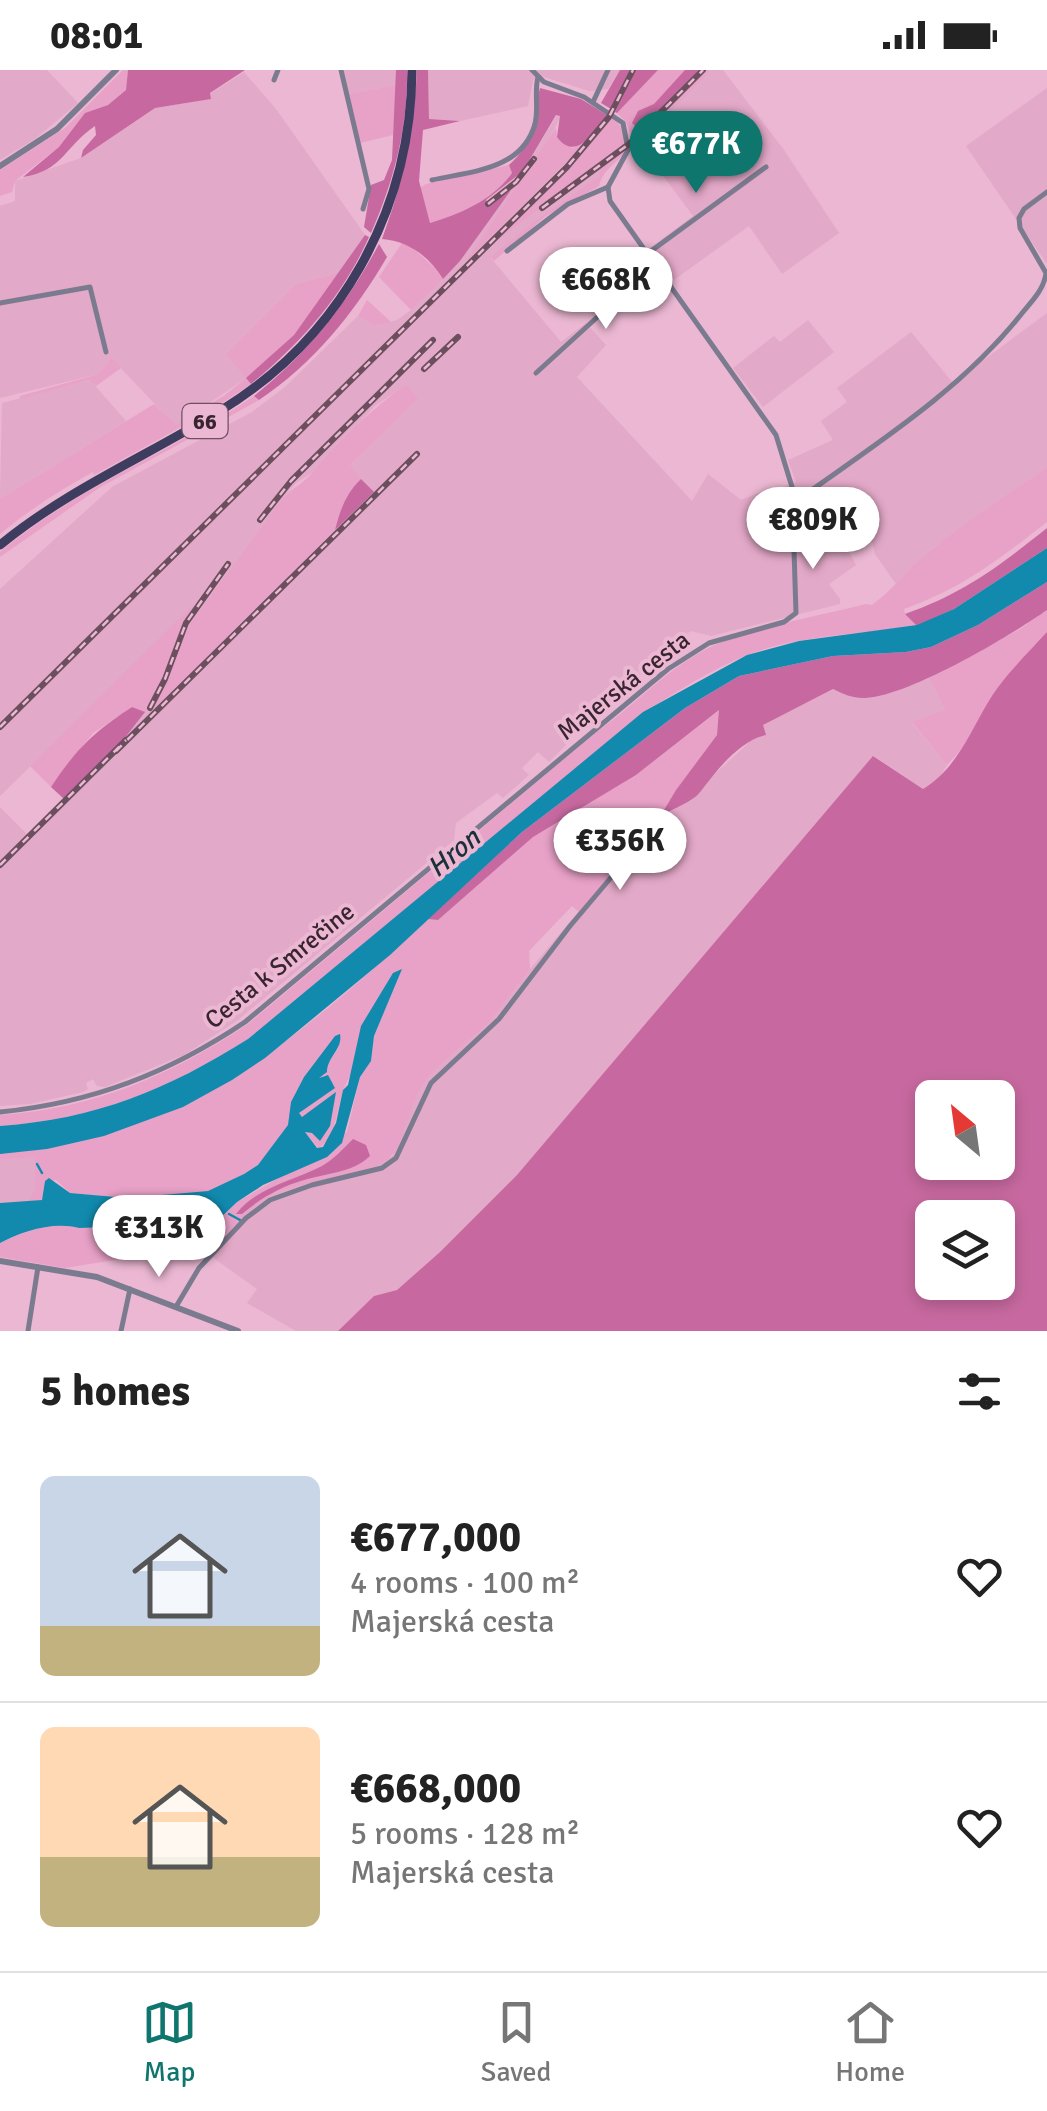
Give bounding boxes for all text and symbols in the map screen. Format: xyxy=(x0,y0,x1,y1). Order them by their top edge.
text: 08:01 xyxy=(50,12,143,59)
pin: €677K xyxy=(626,111,766,196)
text: €677K xyxy=(652,124,740,163)
pin: €668K xyxy=(536,247,676,332)
text: €668K xyxy=(562,260,650,299)
road number: 66 xyxy=(182,404,228,438)
pin: €809K xyxy=(743,487,883,572)
text: €809K xyxy=(769,500,857,539)
street label: Majerská cesta xyxy=(551,624,696,747)
pin: €356K xyxy=(550,808,690,893)
water label: Hron xyxy=(420,820,488,885)
text: €356K xyxy=(576,821,664,860)
street label: Cesta k Smrečine xyxy=(198,896,360,1035)
north arrow xyxy=(915,1080,1015,1180)
map controls xyxy=(915,1080,1015,1300)
pin: €313K xyxy=(89,1195,229,1280)
button: layers xyxy=(915,1200,1015,1300)
text: €313K xyxy=(115,1208,203,1247)
icon: filters xyxy=(952,1364,1007,1419)
text: 5 homes xyxy=(40,1366,190,1417)
text: €677,000 xyxy=(350,1512,521,1563)
icon: home xyxy=(120,1516,240,1636)
icon: heart xyxy=(952,1549,1007,1604)
text: 4 rooms · 100 m² xyxy=(350,1563,580,1602)
text: Majerská cesta xyxy=(350,1602,554,1641)
text: €668,000 xyxy=(350,1763,521,1814)
icon: home xyxy=(120,1767,240,1887)
icon: heart xyxy=(952,1800,1007,1855)
text: 5 rooms · 128 m² xyxy=(350,1814,580,1853)
text: Majerská cesta xyxy=(350,1853,554,1892)
tab: Map xyxy=(142,1995,197,2089)
tab: Saved xyxy=(481,1995,551,2089)
tab: Home xyxy=(835,1995,905,2089)

